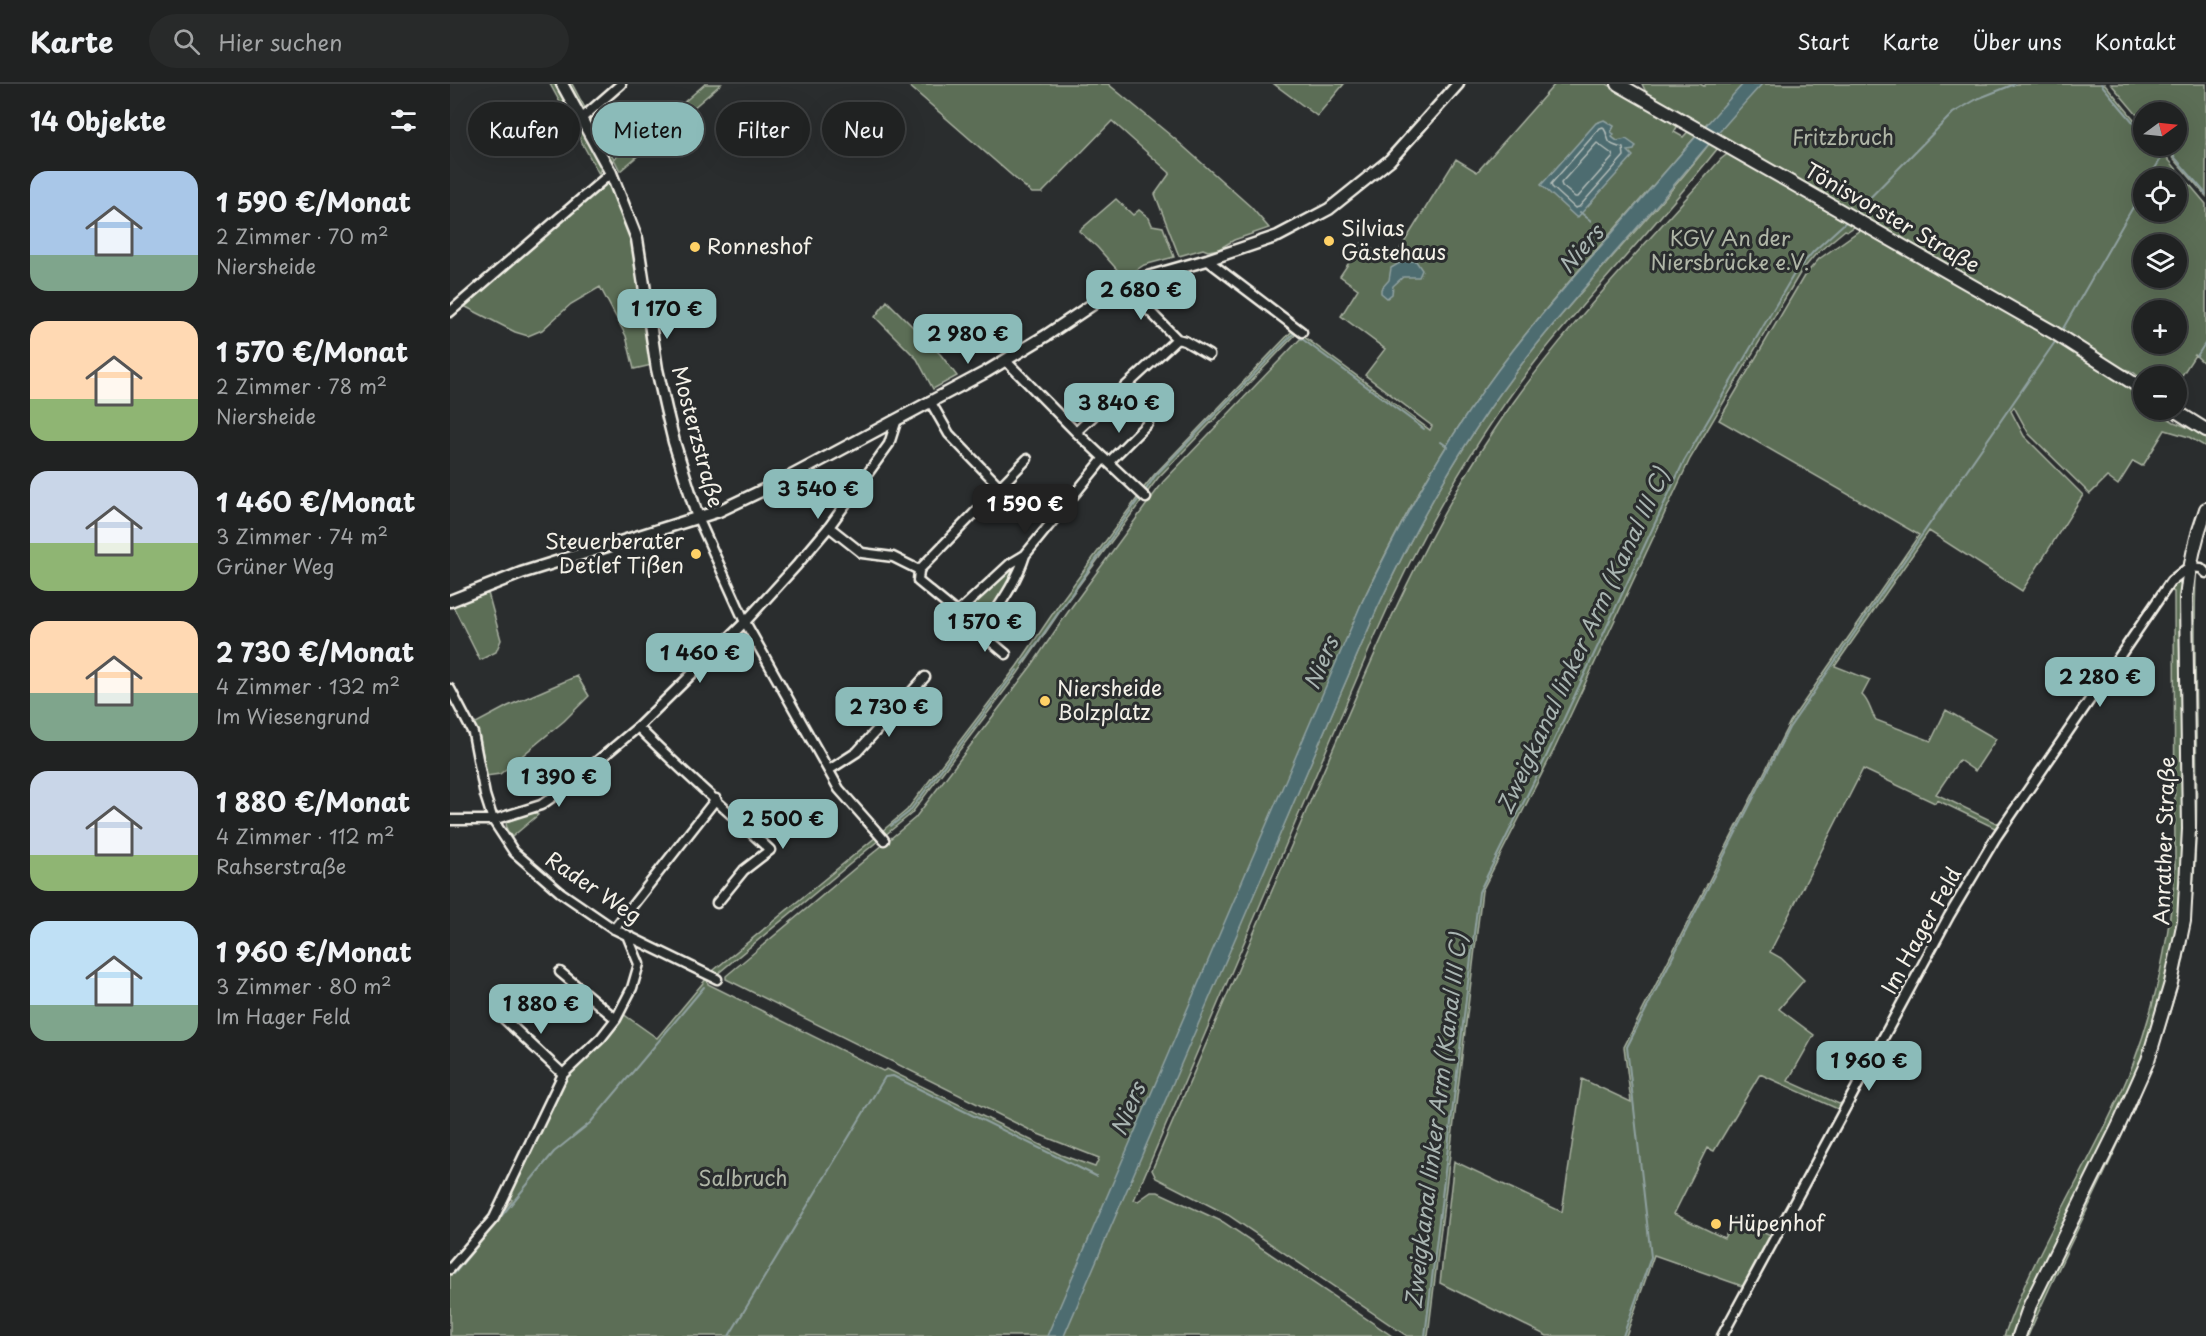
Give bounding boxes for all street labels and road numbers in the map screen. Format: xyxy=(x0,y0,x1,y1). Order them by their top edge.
street label: Tönisvorster Straße xyxy=(1799,153,1987,280)
street label: Mosterzstraße xyxy=(665,362,733,511)
street label: Anrather Straße xyxy=(2144,756,2182,926)
street label: Rader Weg xyxy=(540,842,649,930)
street label: Im Hager Feld xyxy=(1872,861,1968,1000)

